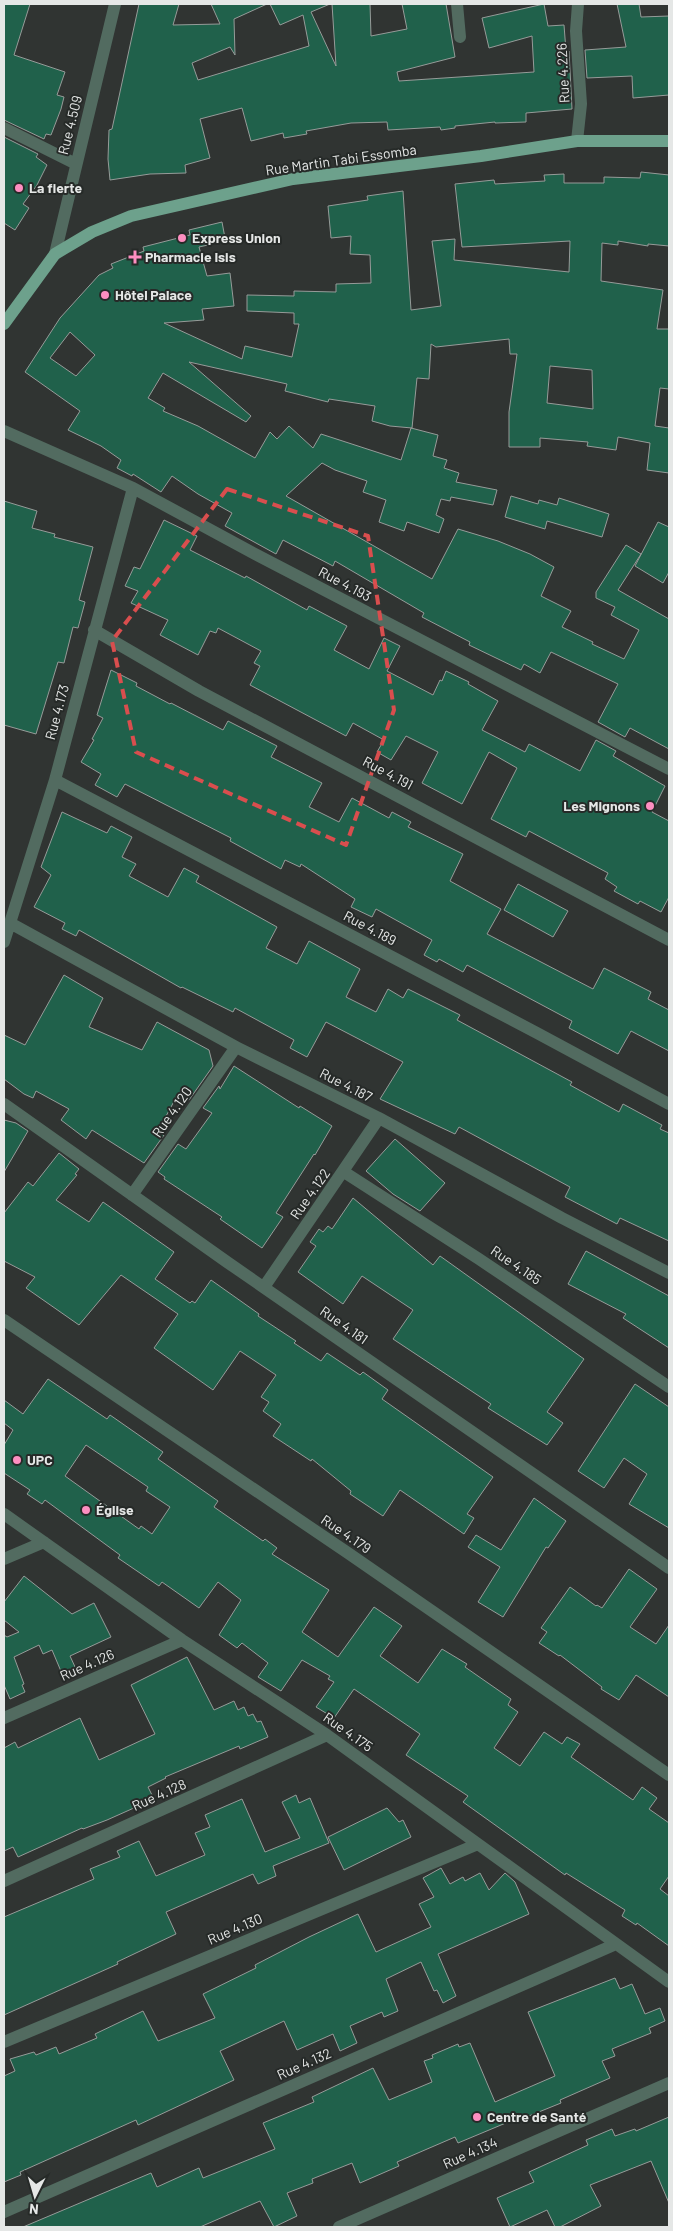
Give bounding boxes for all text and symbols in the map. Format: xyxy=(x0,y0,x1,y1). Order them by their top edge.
street label: Rue 4.226 xyxy=(552,43,573,104)
street label: Rue 4.509 xyxy=(54,94,85,156)
street label: Rue Martin Tabi Essomba xyxy=(264,140,418,179)
place label: La fierte xyxy=(29,179,82,196)
marker: La fierte xyxy=(13,182,25,194)
place label: Express Union xyxy=(192,229,281,246)
marker: Express Union xyxy=(176,232,188,244)
place label: Pharmacie Isis xyxy=(145,248,236,265)
marker: Pharmacie Isis xyxy=(129,251,141,263)
place label: Hôtel Palace xyxy=(115,286,192,303)
marker: Hôtel Palace xyxy=(99,289,111,301)
street label: Rue 4.193 xyxy=(316,563,375,605)
street label: Rue 4.173 xyxy=(41,682,72,741)
street label: Rue 4.191 xyxy=(360,752,416,793)
place label: Les Mignons xyxy=(563,797,640,814)
marker: Les Mignons xyxy=(644,800,656,812)
street label: Rue 4.189 xyxy=(341,907,400,949)
street label: Rue 4.187 xyxy=(317,1064,376,1105)
street label: Rue 4.120 xyxy=(148,1083,195,1140)
street label: Rue 4.122 xyxy=(286,1165,333,1222)
street label: Rue 4.185 xyxy=(488,1242,545,1288)
street label: Rue 4.181 xyxy=(317,1302,372,1347)
place label: UPC xyxy=(27,1451,53,1468)
marker: UPC xyxy=(11,1454,23,1466)
place label: Église xyxy=(96,1501,134,1518)
marker: Église xyxy=(80,1504,92,1516)
street label: Rue 4.179 xyxy=(318,1511,375,1557)
street label: Rue 4.126 xyxy=(57,1645,117,1684)
street label: Rue 4.175 xyxy=(320,1708,376,1755)
street label: Rue 4.128 xyxy=(129,1775,189,1814)
street label: Rue 4.130 xyxy=(205,1909,265,1948)
street label: Rue 4.132 xyxy=(274,2044,334,2083)
place label: Centre de Santé xyxy=(487,2108,587,2125)
marker: Centre de Santé xyxy=(471,2111,483,2123)
street label: Rue 4.134 xyxy=(440,2133,500,2172)
north arrow xyxy=(10,2171,60,2221)
text: N xyxy=(28,2201,39,2218)

